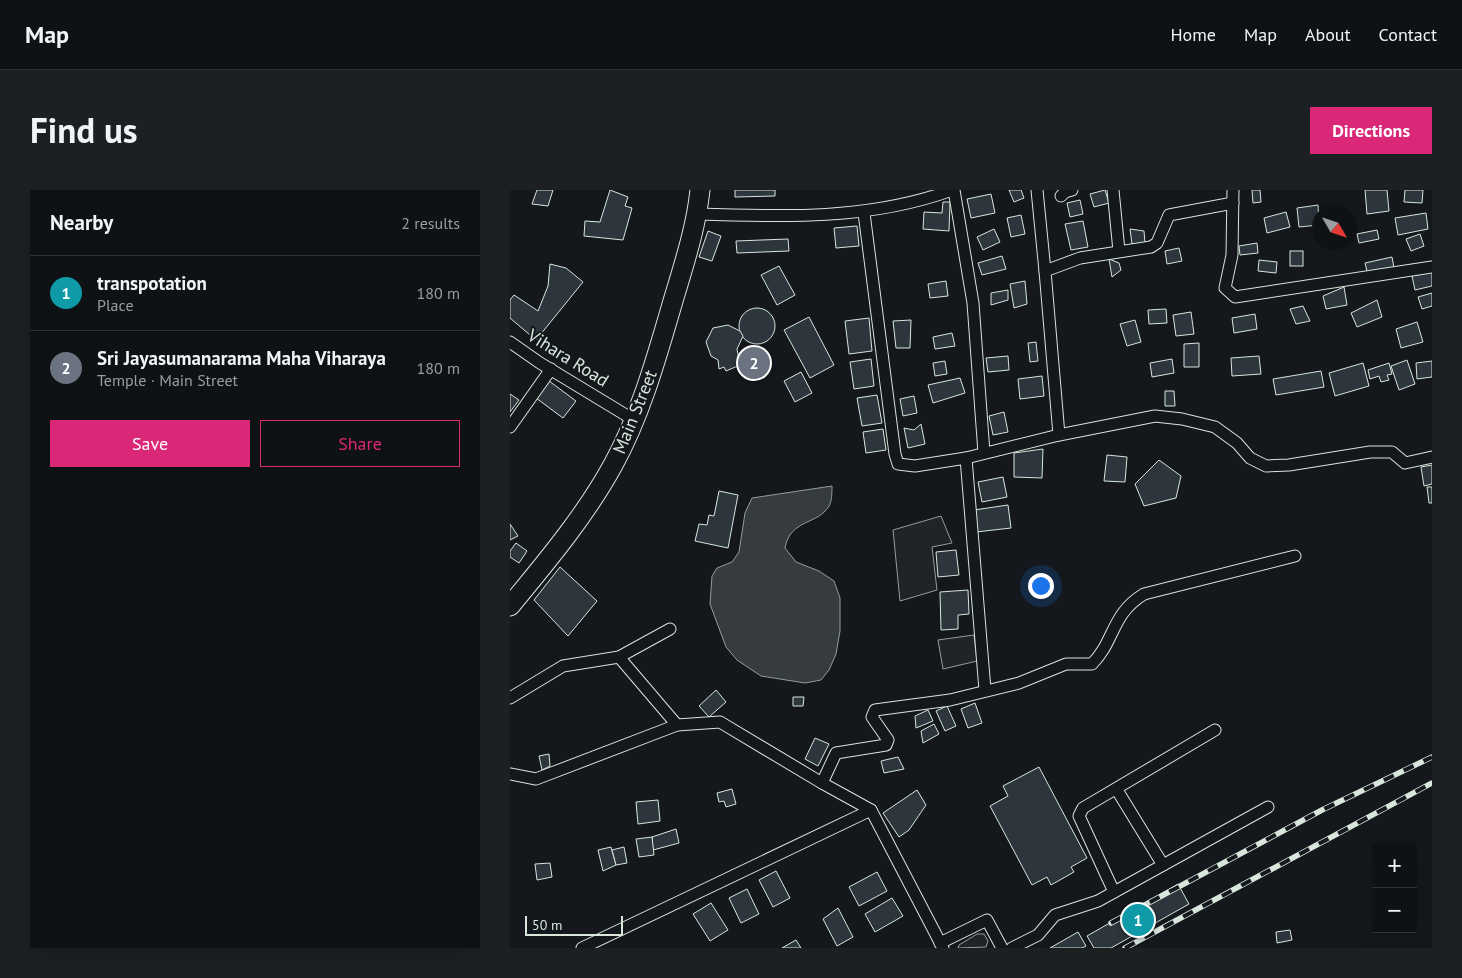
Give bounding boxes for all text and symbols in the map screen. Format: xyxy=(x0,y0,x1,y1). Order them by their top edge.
text: Map xyxy=(25,19,69,50)
text: Home xyxy=(1170,23,1216,46)
text: Map xyxy=(1244,23,1277,46)
text: About xyxy=(1305,23,1351,46)
text: Contact xyxy=(1379,23,1437,46)
text: Find us xyxy=(30,107,138,153)
button: Directions xyxy=(1310,107,1432,154)
north arrow xyxy=(1312,205,1357,250)
text: Nearby xyxy=(50,209,113,236)
text: 2 results xyxy=(401,213,460,233)
text: transpotation xyxy=(97,271,207,295)
text: 1 xyxy=(61,283,71,303)
text: 180 m xyxy=(417,283,460,303)
text: Place xyxy=(97,295,134,315)
street label: Vihara Road xyxy=(522,323,613,392)
pin: 2 xyxy=(738,344,770,382)
text: Sri Jayasumanarama Maha Viharaya xyxy=(97,346,386,370)
text: 2 xyxy=(61,358,71,378)
text: 180 m xyxy=(417,358,460,378)
street label: Main Street xyxy=(607,366,662,457)
text: Temple · Main Street xyxy=(97,370,238,390)
button: Save xyxy=(50,420,250,467)
button: Share xyxy=(260,420,460,467)
your location xyxy=(1028,573,1054,599)
map controls xyxy=(1372,843,1417,933)
button: + xyxy=(1372,843,1417,888)
button: − xyxy=(1372,888,1417,933)
pin: 1 xyxy=(1122,901,1154,939)
scale bar xyxy=(525,913,622,936)
text: 50 m xyxy=(532,916,562,934)

